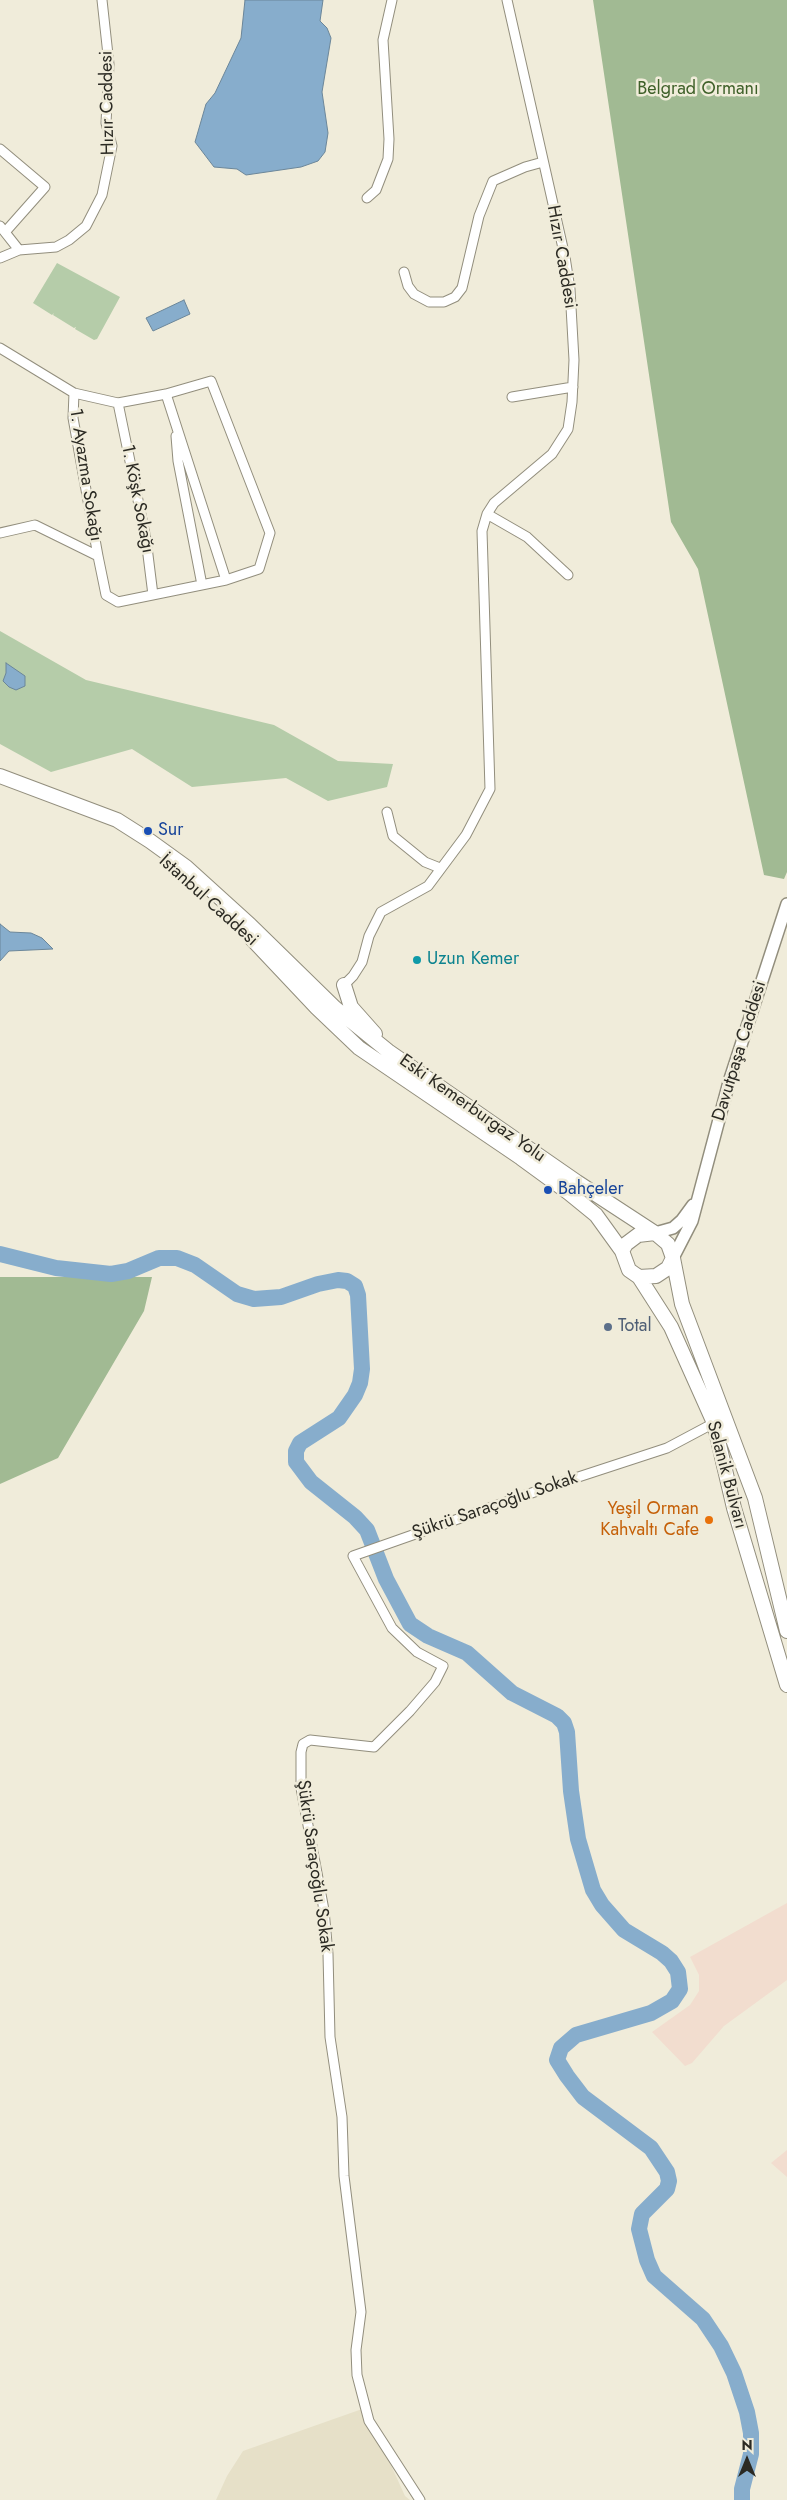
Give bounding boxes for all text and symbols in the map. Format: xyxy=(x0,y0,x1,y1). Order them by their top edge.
street label: Hızır Caddesi xyxy=(96,50,120,156)
park label: Belgrad Ormanı xyxy=(637,79,759,101)
street label: Hızır Caddesi xyxy=(541,204,581,310)
street label: 1. Ayazma Sokağı xyxy=(64,407,106,543)
street label: 1. Köşk Sokağı xyxy=(116,443,158,555)
place label: Sur xyxy=(158,820,183,842)
marker: Sur xyxy=(142,825,154,837)
street label: İstanbul Caddesi xyxy=(154,851,262,951)
place label: Uzun Kemer xyxy=(427,949,519,971)
marker: Uzun Kemer xyxy=(411,954,423,966)
street label: Davutpaşa Caddesi xyxy=(708,978,772,1124)
street label: Eski Kemerburgaz Yolu xyxy=(395,1050,549,1168)
place label: Bahçeler xyxy=(558,1179,624,1201)
marker: Bahçeler xyxy=(542,1184,554,1196)
place label: Total xyxy=(618,1316,652,1338)
marker: Total xyxy=(602,1321,614,1333)
street label: Selanik Bulvarı xyxy=(701,1419,751,1531)
street label: Şükrü Saraçoğlu Sokak xyxy=(409,1468,581,1544)
place label: Yeşil Orman Kahvaltı Cafe xyxy=(600,1499,699,1542)
marker: Yeşil Orman Kahvaltı Cafe xyxy=(703,1514,715,1526)
street label: Şükrü Saraçoğlu Sokak xyxy=(291,1779,337,1953)
north arrow xyxy=(722,2435,772,2485)
text: N xyxy=(741,2435,753,2455)

